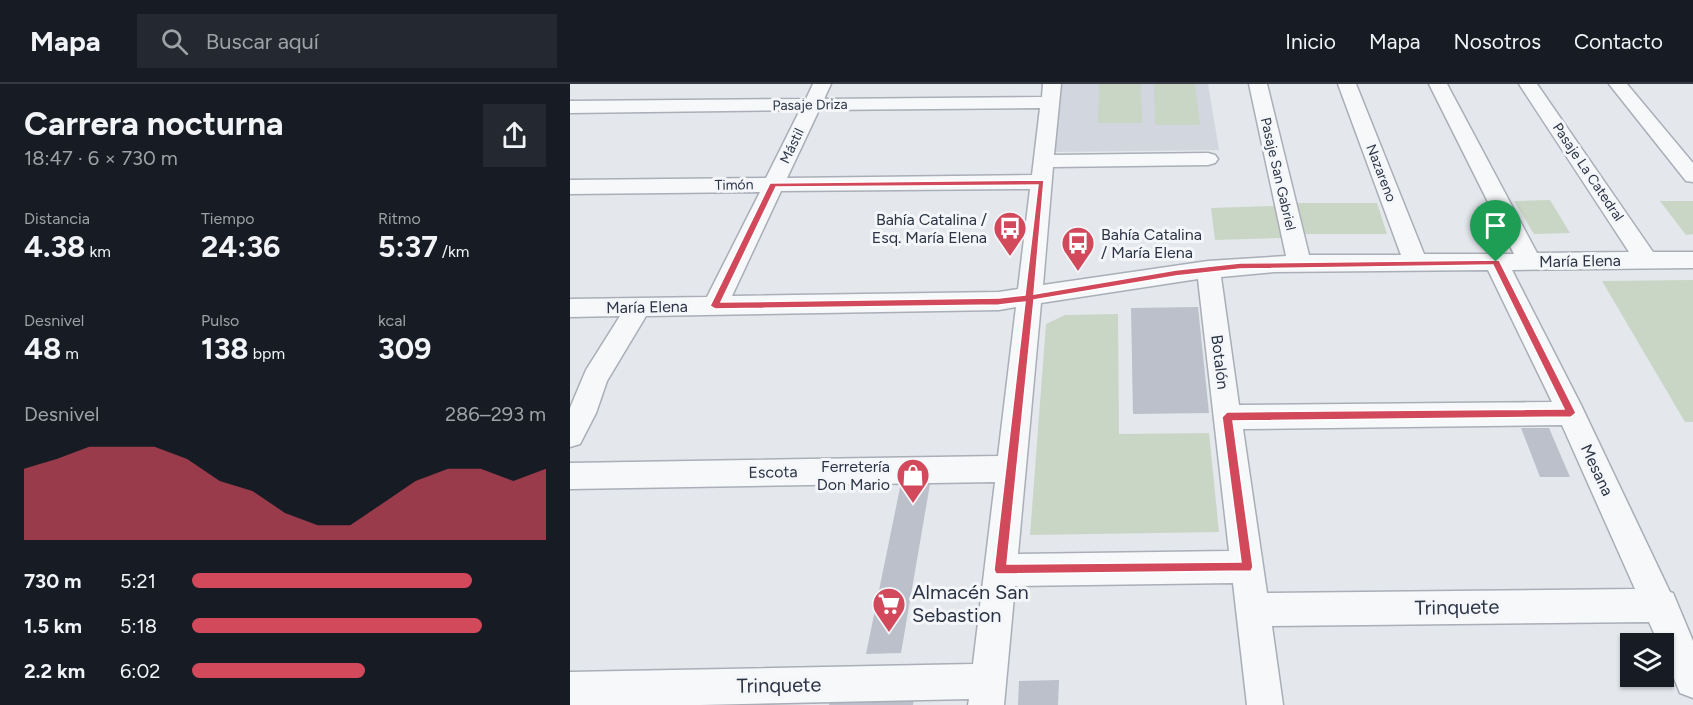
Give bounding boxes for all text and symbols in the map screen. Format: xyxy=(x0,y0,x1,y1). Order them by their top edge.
search box xyxy=(137,14,557,68)
text: Mapa xyxy=(30,24,101,58)
icon: search xyxy=(158,25,191,58)
text: Buscar aquí xyxy=(206,28,319,55)
text: Inicio xyxy=(1285,29,1336,54)
text: Mapa xyxy=(1369,29,1421,54)
text: Nosotros xyxy=(1454,29,1541,54)
text: Contacto xyxy=(1574,29,1663,54)
street label: Pasaje Driza xyxy=(772,96,848,114)
text: Carrera nocturna xyxy=(24,104,284,143)
button: share xyxy=(483,104,546,167)
street label: Pasaje San Gabriel xyxy=(1257,116,1299,232)
street label: Pasaje La Catedral xyxy=(1549,120,1627,224)
street label: Mástil xyxy=(776,126,808,166)
street label: Nazareno xyxy=(1362,142,1400,204)
text: 18:47 · 6 × 730 m xyxy=(24,146,178,170)
street label: Timón xyxy=(714,176,754,194)
pin xyxy=(1470,200,1521,262)
text: Distancia xyxy=(24,209,90,228)
text: Tiempo xyxy=(201,209,255,228)
text: Ritmo xyxy=(378,209,421,228)
icon: arrive xyxy=(1479,209,1512,242)
place label: Bahía Catalina / Esq. María Elena xyxy=(872,210,987,247)
bus stop icon: Bahía Catalina / Esq. María Elena xyxy=(992,210,1028,257)
bus stop icon: Bahía Catalina / María Elena xyxy=(1060,225,1096,272)
place label: Bahía Catalina / María Elena xyxy=(1101,225,1202,262)
text: 4.38 xyxy=(24,228,85,265)
text: 24:36 xyxy=(201,228,280,265)
text: 5:37 xyxy=(378,228,438,265)
text: km xyxy=(85,242,111,261)
text: /km xyxy=(438,242,469,261)
street label: María Elena xyxy=(1539,251,1621,271)
street label: María Elena xyxy=(606,297,688,317)
text: Desnivel xyxy=(24,311,84,330)
text: Pulso xyxy=(201,311,239,330)
text: kcal xyxy=(378,311,406,330)
text: 48 xyxy=(24,330,61,367)
text: 138 xyxy=(201,330,249,367)
text: 309 xyxy=(378,330,432,367)
street label: Botalón xyxy=(1207,334,1233,390)
text: m xyxy=(61,344,79,363)
text: bpm xyxy=(249,344,285,363)
text: Desnivel xyxy=(24,402,99,426)
text: 286–293 m xyxy=(445,402,546,426)
street label: Mesana xyxy=(1577,441,1617,499)
place label: Ferretería Don Mario xyxy=(817,457,890,494)
shop icon: Ferretería Don Mario xyxy=(895,457,931,504)
street label: Escota xyxy=(748,462,798,482)
text: 730 m xyxy=(24,569,81,593)
text: 5:21 xyxy=(120,569,156,593)
place label: Almacén San Sebastion xyxy=(912,580,1029,627)
supermarket icon: Almacén San Sebastion xyxy=(871,586,907,633)
street label: Trinquete xyxy=(1414,594,1500,620)
text: 1.5 km xyxy=(24,614,82,638)
text: 5:18 xyxy=(120,614,157,638)
map controls xyxy=(1620,633,1674,687)
button: layers xyxy=(1620,633,1674,687)
text: 2.2 km xyxy=(24,659,85,683)
text: 6:02 xyxy=(120,659,160,683)
street label: Trinquete xyxy=(736,672,822,698)

